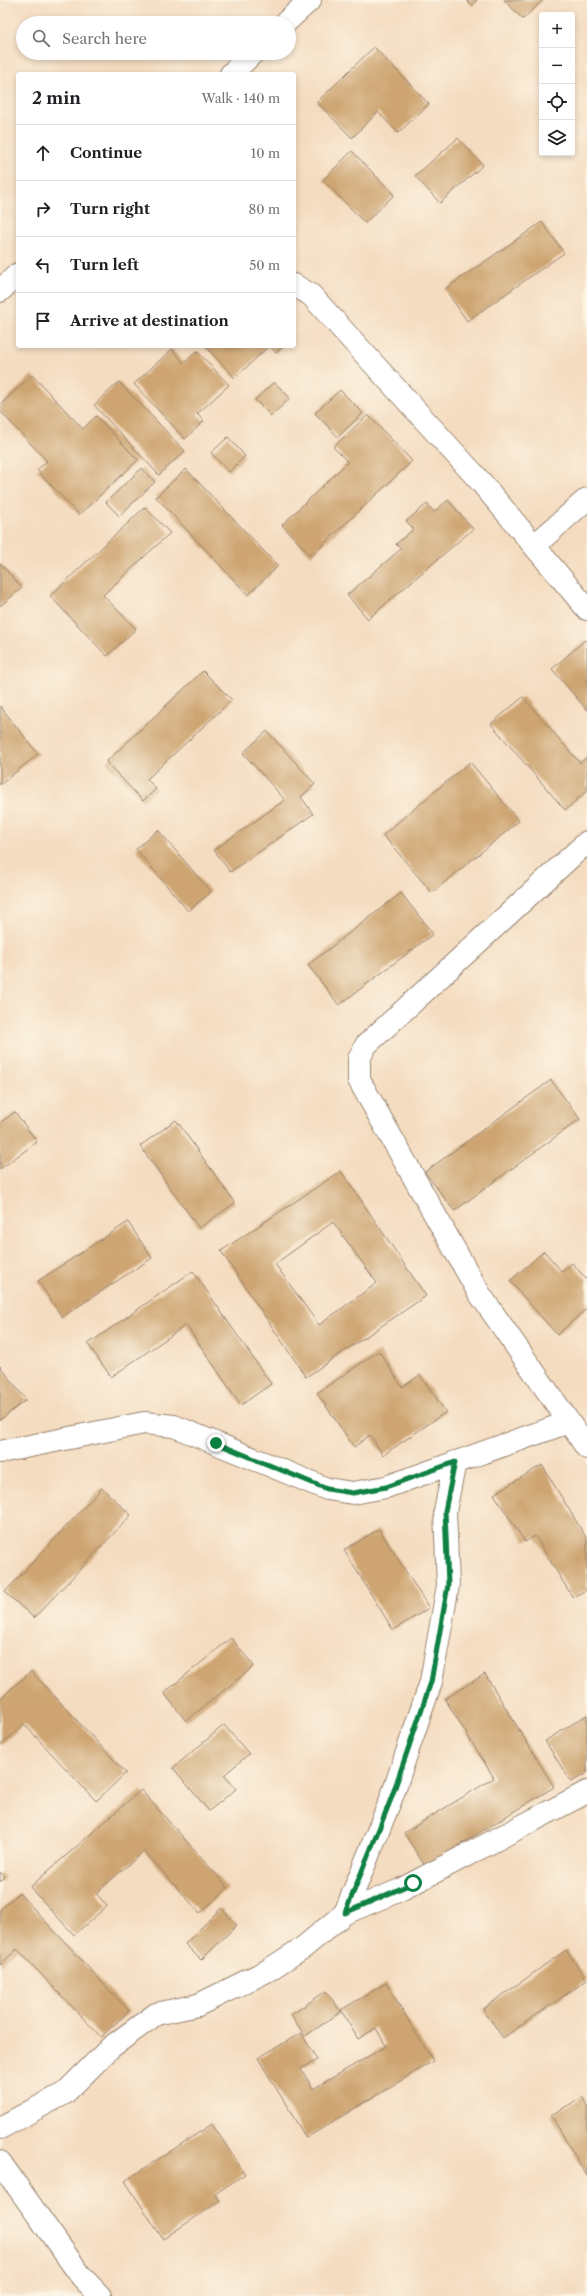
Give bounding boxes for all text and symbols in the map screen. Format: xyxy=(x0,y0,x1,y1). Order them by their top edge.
map controls xyxy=(539,12,575,156)
button: + xyxy=(539,12,575,48)
search box xyxy=(16,16,296,60)
icon: search xyxy=(30,27,52,49)
text: Search here xyxy=(62,29,147,48)
button: − xyxy=(539,48,575,84)
button: locate xyxy=(539,84,575,120)
text: 2 min xyxy=(32,88,81,108)
text: Walk · 140 m xyxy=(202,90,280,106)
button: layers xyxy=(539,120,575,156)
icon: ahead xyxy=(32,142,54,164)
text: Continue xyxy=(70,143,142,162)
text: 10 m xyxy=(251,145,280,161)
icon: right xyxy=(32,198,54,220)
text: Turn right xyxy=(70,199,150,218)
text: 80 m xyxy=(248,201,280,217)
icon: left xyxy=(32,254,54,276)
text: Turn left xyxy=(70,255,139,274)
text: 50 m xyxy=(249,257,280,273)
icon: arrive xyxy=(32,310,54,332)
text: Arrive at destination xyxy=(70,311,229,330)
route end xyxy=(207,1434,225,1452)
route start xyxy=(404,1874,422,1892)

